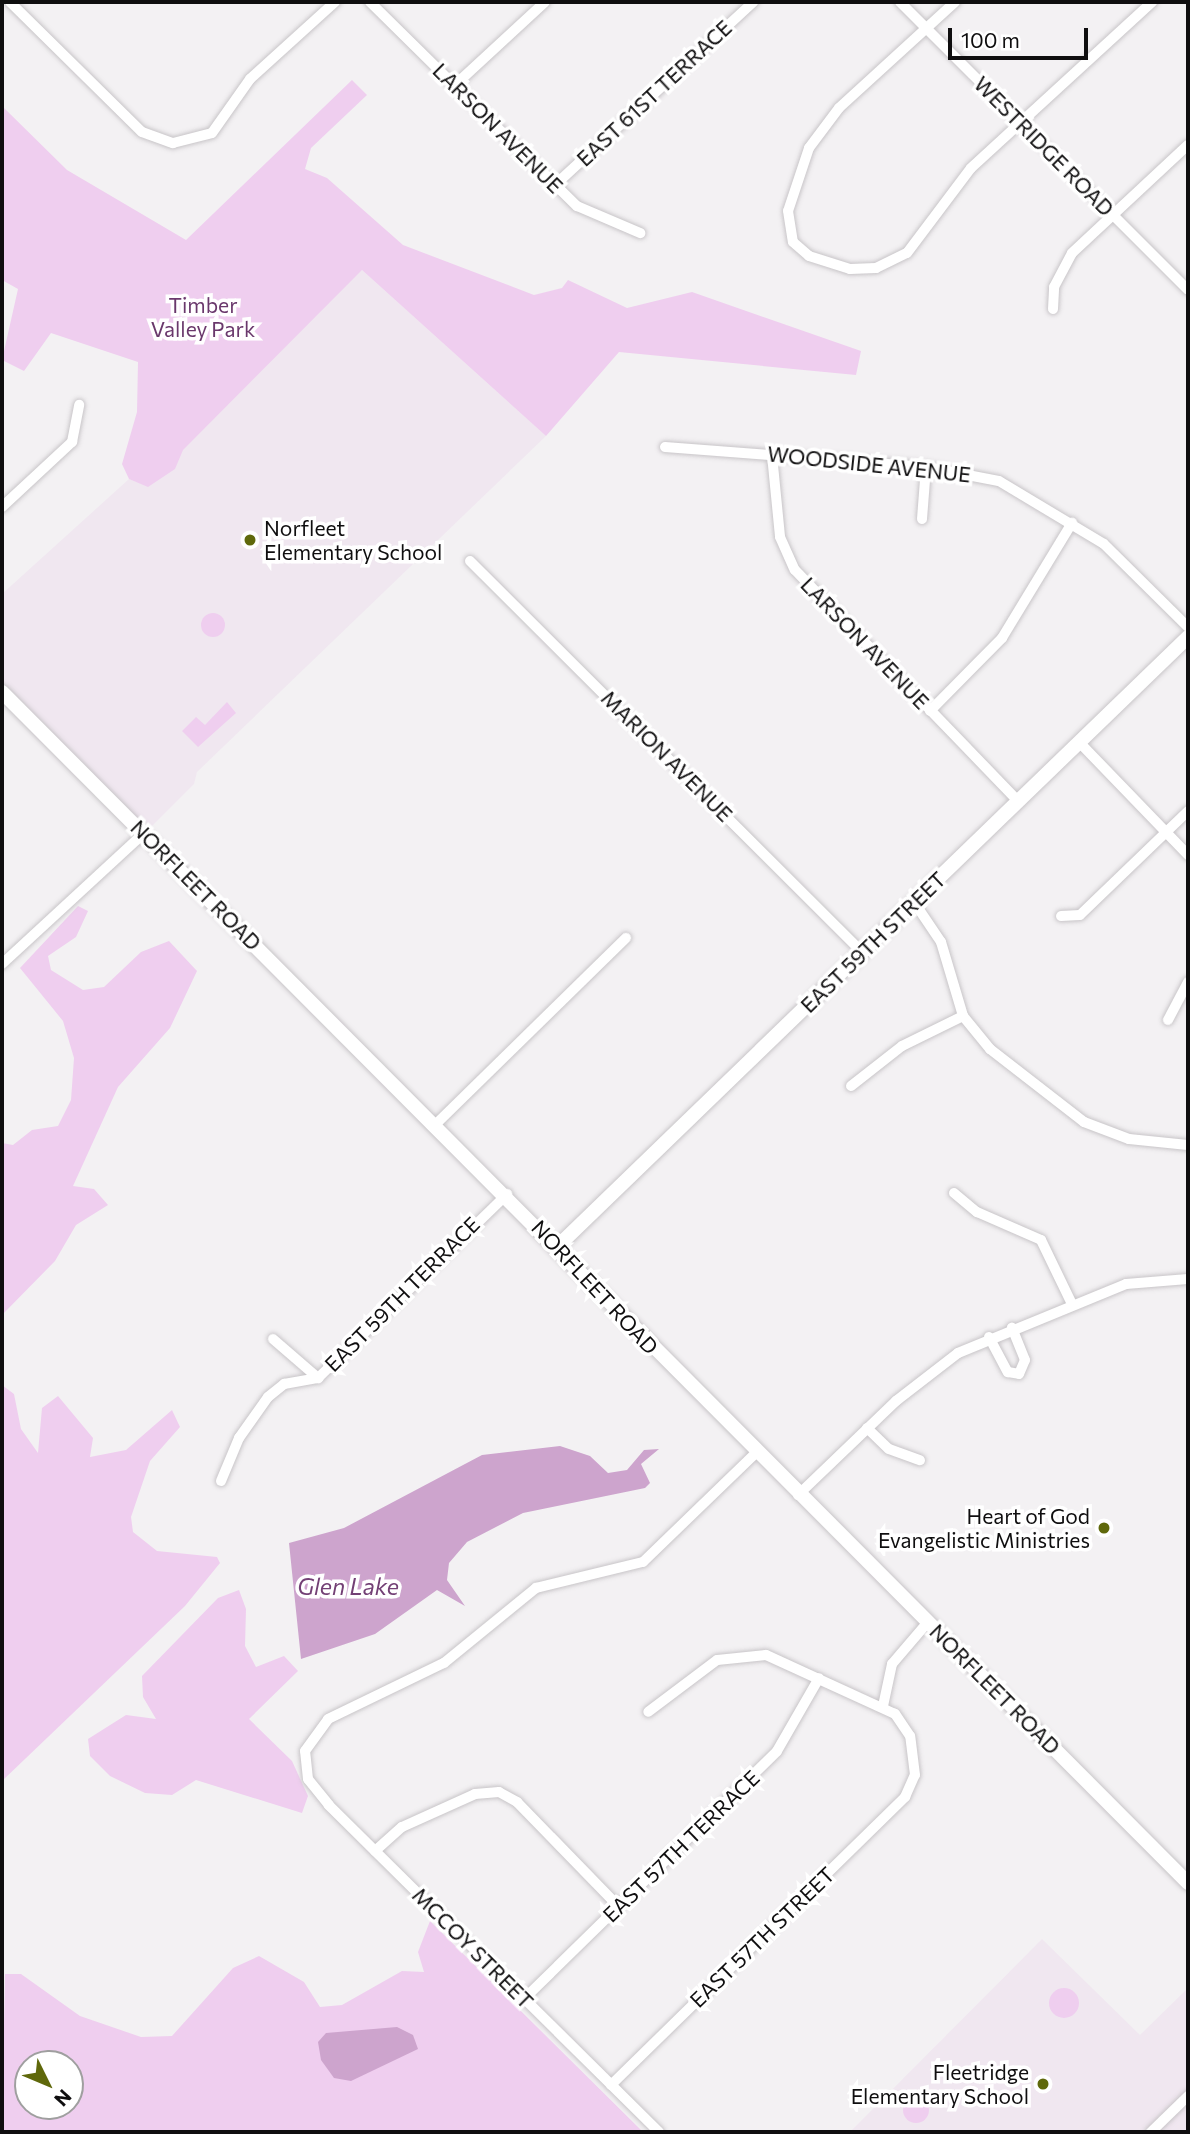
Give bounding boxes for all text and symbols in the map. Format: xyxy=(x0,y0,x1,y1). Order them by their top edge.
scale bar xyxy=(952,14,1092,58)
street label: EAST 61ST TERRACE xyxy=(571,15,737,171)
text: 100 m xyxy=(961,27,1020,52)
street label: LARSON AVENUE xyxy=(428,58,568,198)
street label: WESTRIDGE ROAD xyxy=(969,71,1119,221)
park label: Timber Valley Park xyxy=(151,292,255,342)
street label: WOODSIDE AVENUE xyxy=(766,441,972,487)
place label: Norfleet Elementary School xyxy=(264,515,442,565)
marker: Norfleet Elementary School xyxy=(242,532,258,548)
street label: LARSON AVENUE xyxy=(796,572,934,714)
street label: MARION AVENUE xyxy=(596,685,738,827)
street label: NORFLEET ROAD xyxy=(126,815,266,955)
street label: EAST 59TH STREET xyxy=(795,866,951,1018)
street label: EAST 59TH TERRACE xyxy=(319,1211,485,1377)
street label: NORFLEET ROAD xyxy=(527,1215,663,1359)
place label: Heart of God Evangelistic Ministries xyxy=(878,1503,1090,1553)
marker: Heart of God Evangelistic Ministries xyxy=(1096,1520,1112,1536)
water label: Glen Lake xyxy=(297,1572,399,1600)
street label: NORFLEET ROAD xyxy=(925,1619,1065,1759)
street label: EAST 57TH TERRACE xyxy=(598,1765,764,1927)
street label: EAST 57TH STREET xyxy=(685,1862,839,2012)
street label: MCCOY STREET xyxy=(407,1882,539,2014)
north arrow xyxy=(14,2050,84,2120)
place label: Fleetridge Elementary School xyxy=(851,2059,1029,2109)
marker: Fleetridge Elementary School xyxy=(1035,2076,1051,2092)
text: N xyxy=(50,2085,77,2111)

